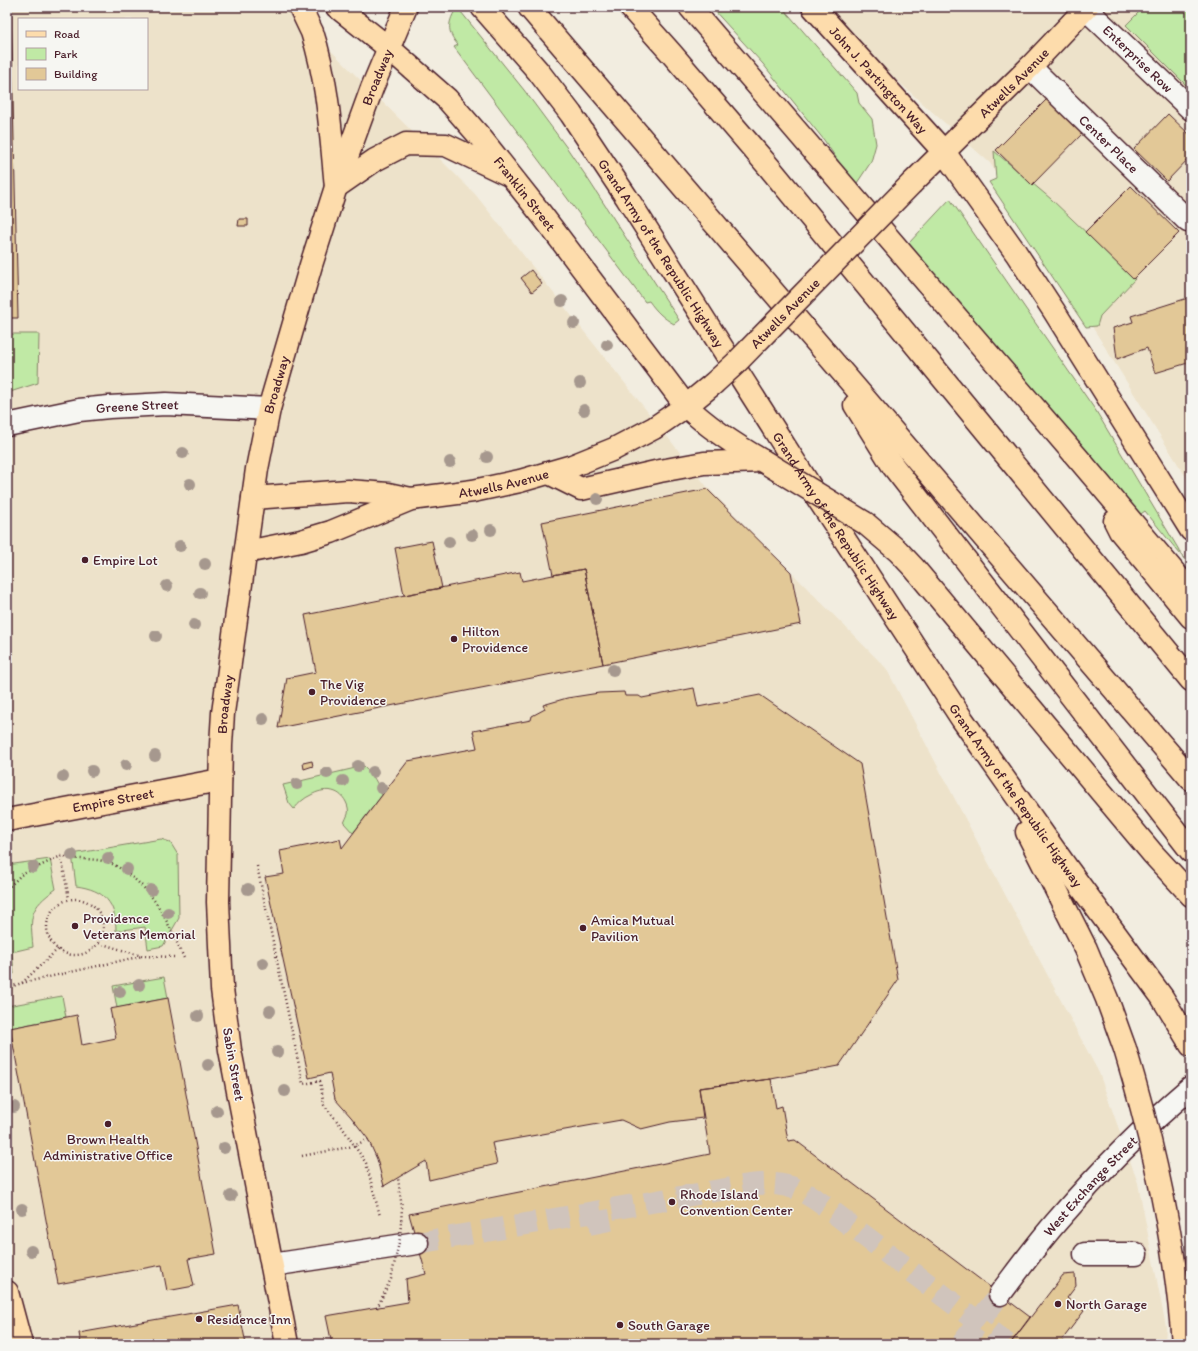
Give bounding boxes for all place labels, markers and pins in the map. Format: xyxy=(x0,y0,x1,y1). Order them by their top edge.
place label: Empire Lot xyxy=(93,552,158,569)
marker: Empire Lot xyxy=(80,555,90,565)
place label: Hilton Providence xyxy=(462,623,528,656)
marker: Hilton Providence xyxy=(449,634,459,644)
place label: The Vig Providence xyxy=(320,676,386,709)
marker: The Vig Providence xyxy=(307,687,317,697)
place label: Providence Veterans Memorial xyxy=(83,910,196,943)
place label: Amica Mutual Pavilion xyxy=(591,912,674,945)
marker: Providence Veterans Memorial xyxy=(70,921,80,931)
marker: Amica Mutual Pavilion xyxy=(578,923,588,933)
marker: Brown Health Administrative Office xyxy=(103,1119,113,1129)
place label: Brown Health Administrative Office xyxy=(43,1131,173,1164)
place label: Rhode Island Convention Center xyxy=(680,1186,793,1219)
marker: Rhode Island Convention Center xyxy=(667,1197,677,1207)
place label: North Garage xyxy=(1066,1296,1147,1313)
marker: North Garage xyxy=(1053,1299,1063,1309)
place label: Residence Inn xyxy=(207,1311,291,1328)
marker: Residence Inn xyxy=(194,1314,204,1324)
place label: South Garage xyxy=(628,1317,710,1334)
marker: South Garage xyxy=(615,1320,625,1330)

